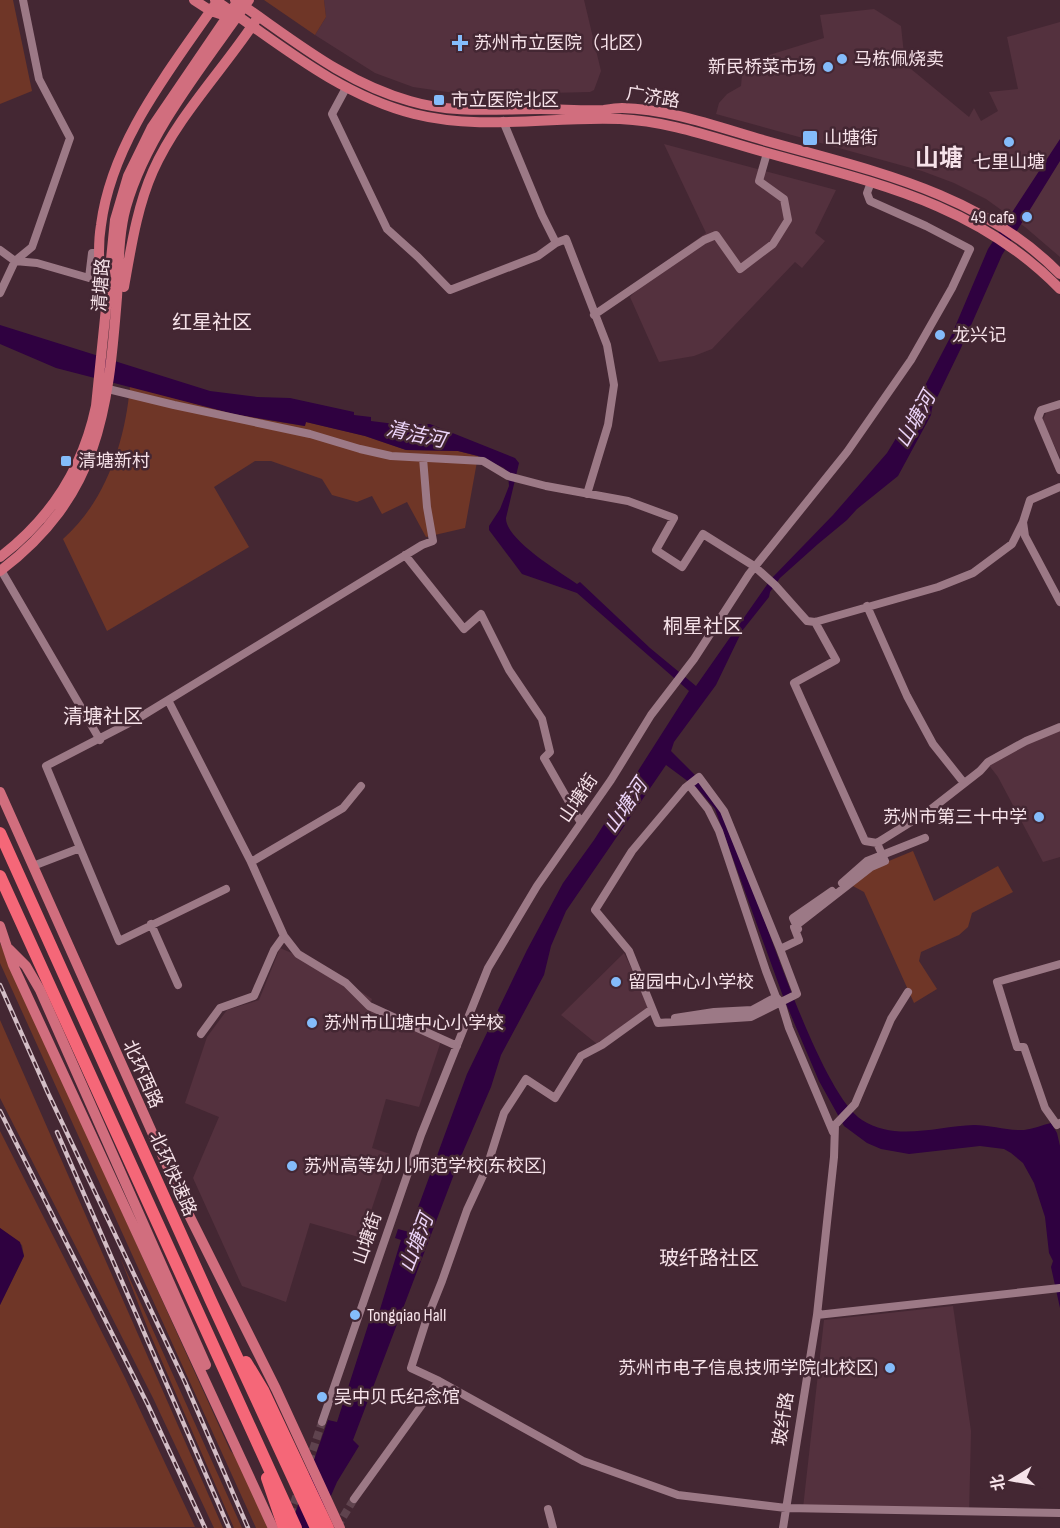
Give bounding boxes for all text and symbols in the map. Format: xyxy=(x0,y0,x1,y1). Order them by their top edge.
place label: 苏州市立医院（北区） xyxy=(474,33,654,54)
marker: 苏州市立医院（北区） xyxy=(451,34,469,52)
place label: 马栋佩烧卖 xyxy=(854,49,944,70)
marker: 马栋佩烧卖 xyxy=(835,52,849,66)
place label: 新民桥菜市场 xyxy=(708,57,816,78)
marker: 新民桥菜市场 xyxy=(821,60,835,74)
street label: 广济路 xyxy=(625,83,681,112)
place label: 市立医院北区 xyxy=(451,90,559,111)
marker: 市立医院北区 xyxy=(432,93,446,107)
place label: 山塘街 xyxy=(824,128,878,149)
marker: 山塘街 xyxy=(801,129,819,147)
marker: 七里山塘 xyxy=(1002,135,1016,149)
district label: 山塘 xyxy=(915,144,963,173)
place label: 七里山塘 xyxy=(973,152,1045,173)
place label: 49 cafe xyxy=(971,207,1015,228)
marker: 49 cafe xyxy=(1020,210,1034,224)
street label: 清塘路 xyxy=(89,257,114,313)
district label: 红星社区 xyxy=(172,311,252,335)
place label: 龙兴记 xyxy=(952,325,1006,346)
marker: 龙兴记 xyxy=(933,328,947,342)
water label: 山塘河 xyxy=(891,384,943,452)
water label: 清洁河 xyxy=(384,417,452,454)
place label: 清塘新村 xyxy=(78,451,150,472)
marker: 清塘新村 xyxy=(59,454,73,468)
district label: 桐星社区 xyxy=(663,615,743,639)
district label: 清塘社区 xyxy=(63,705,143,729)
street label: 山塘街 xyxy=(555,770,602,827)
water label: 山塘河 xyxy=(599,772,655,838)
place label: 苏州市第三十中学 xyxy=(883,807,1027,828)
marker: 苏州市第三十中学 xyxy=(1032,810,1046,824)
place label: 留园中心小学校 xyxy=(628,972,754,993)
marker: 留园中心小学校 xyxy=(609,975,623,989)
place label: 苏州市山塘中心小学校 xyxy=(324,1013,504,1034)
marker: 苏州市山塘中心小学校 xyxy=(305,1016,319,1030)
street label: 北环西路 xyxy=(118,1037,167,1111)
street label: 北环快速路 xyxy=(145,1129,200,1220)
place label: 苏州高等幼儿师范学校(东校区) xyxy=(304,1156,546,1177)
marker: 苏州高等幼儿师范学校(东校区) xyxy=(285,1159,299,1173)
water label: 山塘河 xyxy=(395,1207,440,1276)
street label: 山塘街 xyxy=(349,1209,386,1267)
district label: 玻纤路社区 xyxy=(659,1247,759,1271)
place label: Tongqiao Hall xyxy=(367,1305,446,1326)
marker: Tongqiao Hall xyxy=(348,1308,362,1322)
place label: 苏州市电子信息技师学院(北校区) xyxy=(618,1358,878,1379)
marker: 苏州市电子信息技师学院(北校区) xyxy=(883,1361,897,1375)
place label: 吴中贝氏纪念馆 xyxy=(334,1387,460,1408)
marker: 吴中贝氏纪念馆 xyxy=(315,1390,329,1404)
street label: 玻纤路 xyxy=(769,1391,798,1447)
north arrow xyxy=(982,1450,1042,1510)
text: 北 xyxy=(988,1473,1010,1492)

